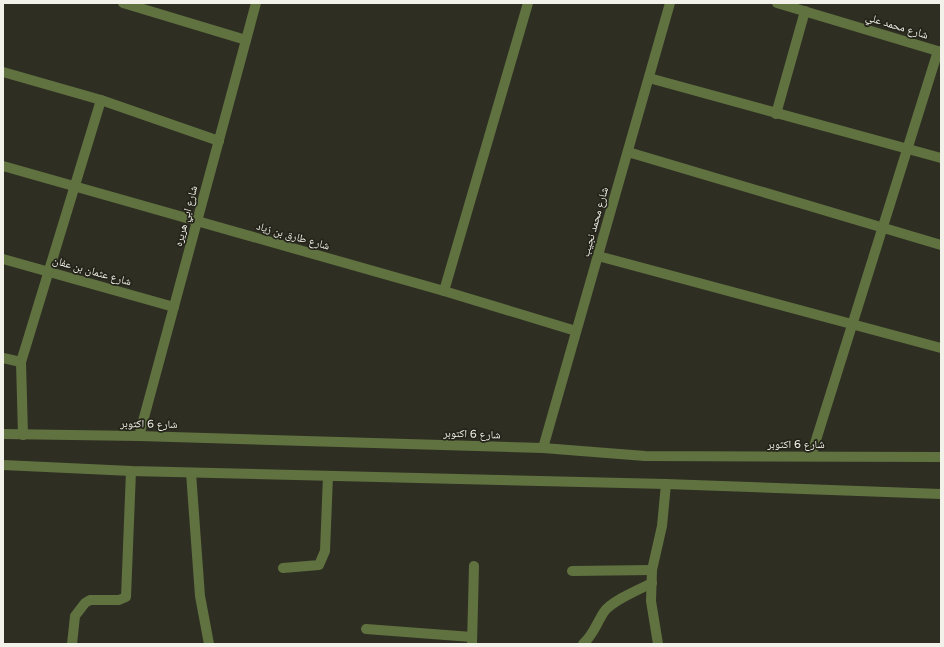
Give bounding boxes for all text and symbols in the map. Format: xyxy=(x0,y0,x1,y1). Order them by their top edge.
street label: شارع محمد علي xyxy=(864,10,930,43)
street label: شارع ابي هريره xyxy=(172,184,202,248)
street label: شارع محمد نجيب xyxy=(579,186,611,258)
street label: شارع طارق بن زياد xyxy=(255,219,331,253)
street label: شارع عثمان بن عفان xyxy=(51,254,133,288)
street label: شارع 6 اكتوبر xyxy=(119,417,178,431)
street label: شارع 6 اكتوبر xyxy=(442,426,501,441)
street label: شارع 6 اكتوبر xyxy=(766,438,825,451)

